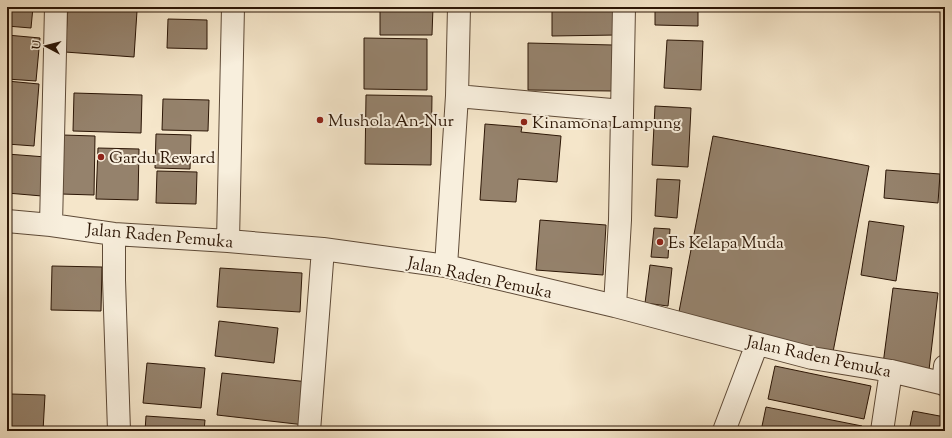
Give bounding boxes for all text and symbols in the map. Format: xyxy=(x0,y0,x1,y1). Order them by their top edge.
north arrow xyxy=(26,26,66,66)
text: U xyxy=(28,39,46,51)
place label: Mushola An-Nur xyxy=(328,110,455,134)
place label: Kinamona Lampung xyxy=(532,112,681,136)
marker: Mushola An-Nur xyxy=(315,115,325,125)
marker: Kinamona Lampung xyxy=(519,117,529,127)
place label: Gardu Reward xyxy=(109,147,216,171)
marker: Gardu Reward xyxy=(96,152,106,162)
street label: Jalan Raden Pemuka xyxy=(84,219,234,255)
place label: Es Kelapa Muda xyxy=(668,232,784,256)
marker: Es Kelapa Muda xyxy=(655,237,665,247)
street label: Jalan Raden Pemuka xyxy=(404,252,554,306)
street label: Jalan Raden Pemuka xyxy=(743,331,893,385)

